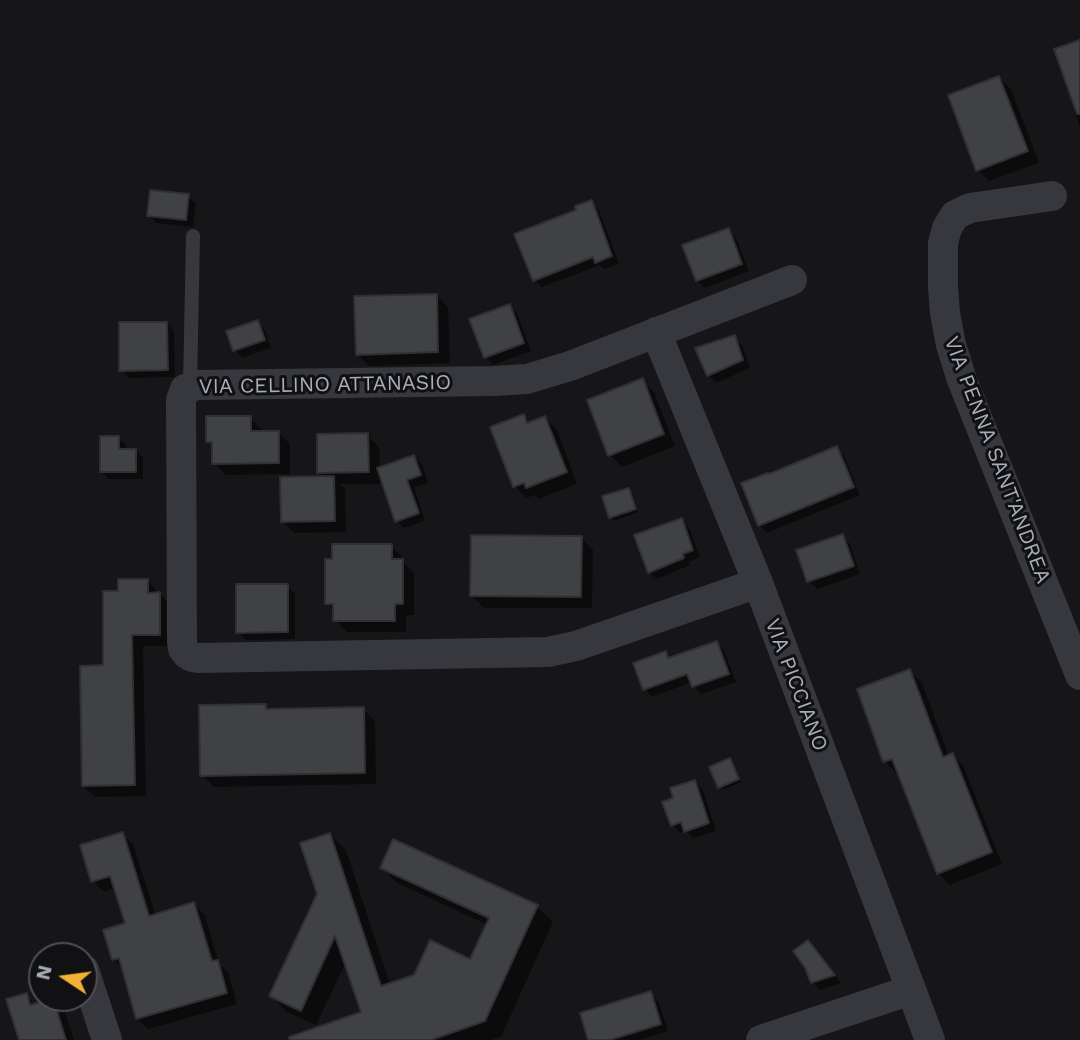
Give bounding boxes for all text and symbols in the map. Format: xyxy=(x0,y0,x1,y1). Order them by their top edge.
street label: VIA PENNA SANT'ANDREA xyxy=(938,333,1056,587)
street label: VIA CELLINO ATTANASIO xyxy=(199,370,451,400)
street label: VIA PICCIANO xyxy=(759,615,833,755)
north arrow xyxy=(28,942,98,1012)
text: N xyxy=(31,963,57,982)

